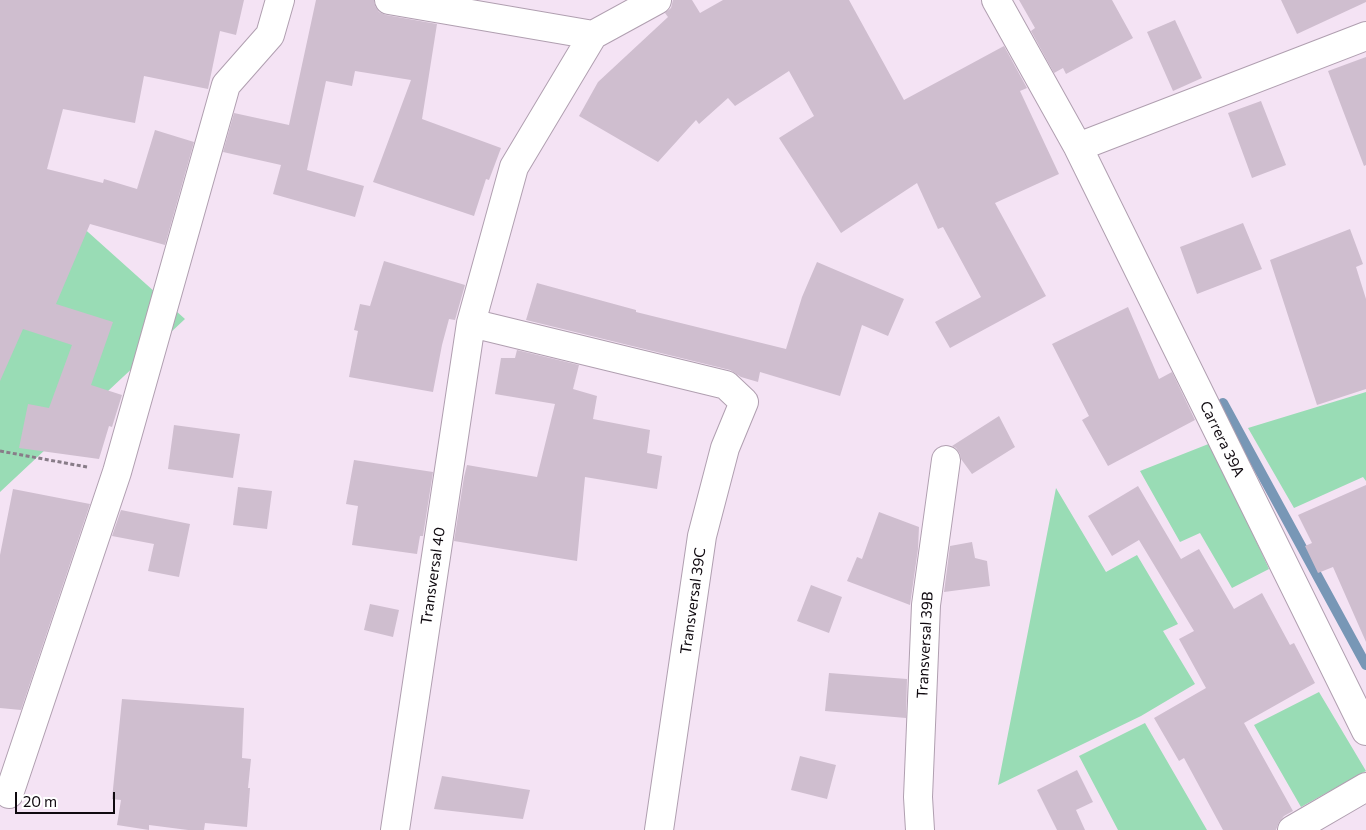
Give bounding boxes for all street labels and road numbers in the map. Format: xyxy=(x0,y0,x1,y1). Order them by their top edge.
street label: Carrera 39A xyxy=(1196,398,1248,480)
street label: Transversal 40 xyxy=(417,526,449,626)
street label: Transversal 39C xyxy=(677,546,709,656)
street label: Transversal 39B xyxy=(913,591,937,699)

